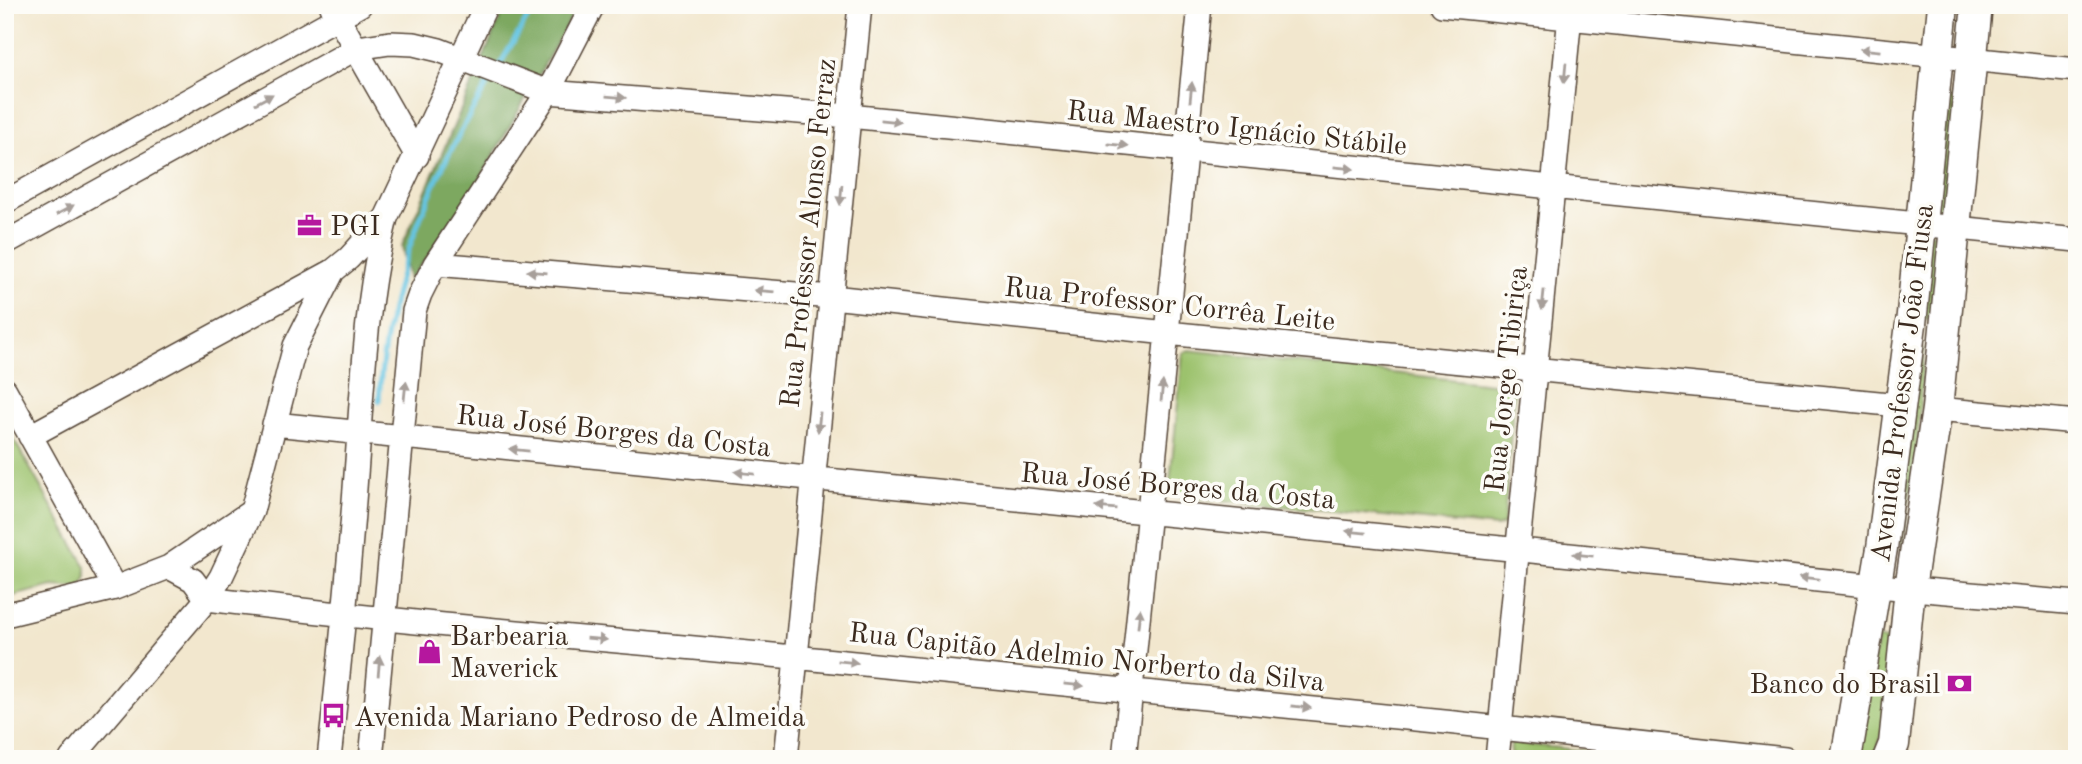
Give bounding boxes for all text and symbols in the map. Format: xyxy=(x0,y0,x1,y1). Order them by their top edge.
one-way arrow xyxy=(1859,44,1881,55)
street label: Rua Professor Alonso Ferraz xyxy=(778,57,842,410)
one-way arrow xyxy=(1559,62,1570,84)
one-way arrow xyxy=(1186,81,1197,103)
one-way arrow xyxy=(605,92,627,103)
one-way arrow xyxy=(254,94,274,105)
street label: Rua Maestro Ignácio Stábile xyxy=(1065,98,1408,162)
one-way arrow xyxy=(881,116,903,127)
one-way arrow xyxy=(1107,139,1129,150)
one-way arrow xyxy=(1333,163,1355,174)
one-way arrow xyxy=(835,184,846,206)
street label: Avenida Professor João Fiusa xyxy=(1868,202,1940,564)
one-way arrow xyxy=(55,204,74,216)
office icon: PGI xyxy=(296,211,324,239)
place label: PGI xyxy=(330,214,380,242)
street label: Rua Jorge Tibiriça xyxy=(1482,265,1534,494)
one-way arrow xyxy=(526,266,548,277)
street label: Rua Professor Corrêa Leite xyxy=(1003,275,1337,337)
one-way arrow xyxy=(752,285,774,296)
one-way arrow xyxy=(1538,289,1549,311)
one-way arrow xyxy=(400,380,411,402)
one-way arrow xyxy=(1157,380,1168,402)
street label: Rua José Borges da Costa xyxy=(455,403,772,463)
one-way arrow xyxy=(813,411,824,433)
one-way arrow xyxy=(507,445,529,456)
street label: Rua José Borges da Costa xyxy=(1019,460,1336,516)
one-way arrow xyxy=(734,467,756,478)
one-way arrow xyxy=(1094,502,1116,513)
one-way arrow xyxy=(1345,526,1367,537)
one-way arrow xyxy=(1572,549,1594,560)
one-way arrow xyxy=(1798,573,1820,584)
one-way arrow xyxy=(1134,607,1145,629)
street label: Rua Capitão Adelmio Norberto da Silva xyxy=(847,620,1326,698)
place label: Barbearia Maverick xyxy=(450,624,569,684)
one-way arrow xyxy=(586,634,608,645)
shop icon: Barbearia Maverick xyxy=(416,637,444,665)
one-way arrow xyxy=(374,655,385,677)
one-way arrow xyxy=(837,657,859,668)
bank icon: Banco do Brasil xyxy=(1946,669,1974,697)
place label: Banco do Brasil xyxy=(1750,672,1940,700)
one-way arrow xyxy=(1064,680,1086,691)
bus stop icon: Avenida Mariano Pedroso de Almeida xyxy=(320,702,348,730)
one-way arrow xyxy=(1290,702,1312,713)
place label: Avenida Mariano Pedroso de Almeida xyxy=(354,705,806,733)

